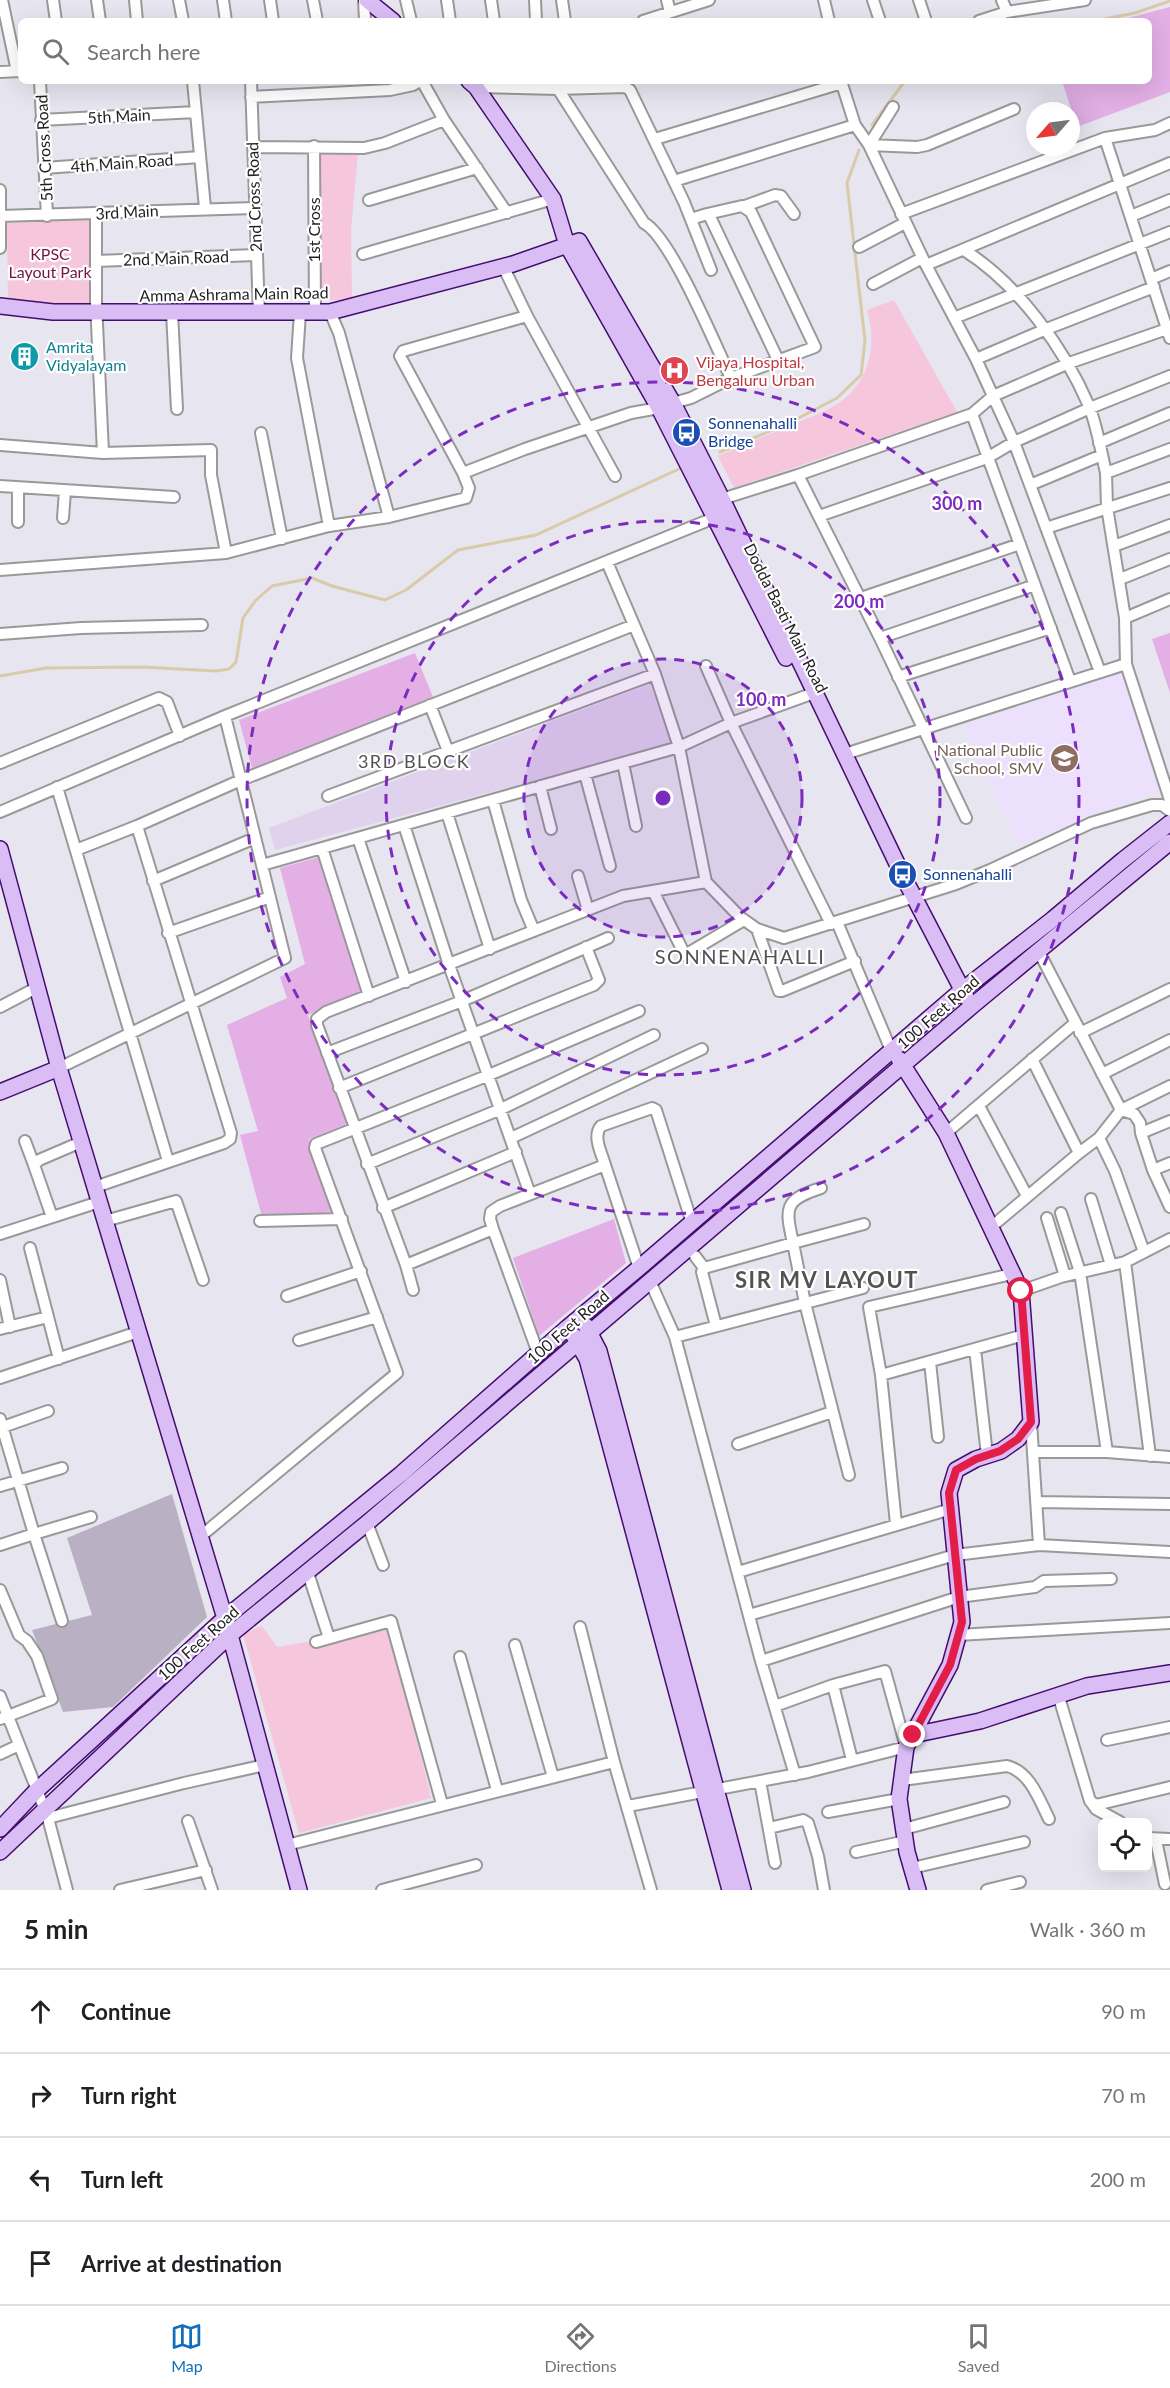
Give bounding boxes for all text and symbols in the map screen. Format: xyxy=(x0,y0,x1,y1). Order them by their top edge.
search box xyxy=(18,18,1152,84)
icon: search xyxy=(39,35,72,68)
text: Search here xyxy=(87,38,200,65)
street label: 5th Cross Road xyxy=(31,94,56,202)
north arrow xyxy=(1026,102,1080,156)
street label: 5th Main xyxy=(87,104,151,127)
street label: 2nd Cross Road xyxy=(242,142,265,252)
street label: 4th Main Road xyxy=(70,149,174,176)
street label: 1st Cross xyxy=(304,197,323,263)
street label: 3rd Main xyxy=(95,200,159,223)
park label: KPSC Layout Park xyxy=(8,244,92,281)
street label: 2nd Main Road xyxy=(123,246,229,269)
street label: Amma Ashrama Main Road xyxy=(139,282,329,305)
place label: Amrita Vidyalayam xyxy=(46,337,126,374)
building icon: Amrita Vidyalayam xyxy=(9,340,41,372)
place label: Vijaya Hospital, Bengaluru Urban xyxy=(696,352,815,389)
hospital icon: Vijaya Hospital, Bengaluru Urban xyxy=(659,355,691,387)
place label: Sonnenahalli Bridge xyxy=(708,413,797,450)
bus stop icon: Sonnenahalli Bridge xyxy=(671,416,703,448)
text: 300 m xyxy=(932,492,982,514)
street label: Dodda Basti Main Road xyxy=(741,540,832,696)
text: 200 m xyxy=(834,590,884,612)
text: 100 m xyxy=(736,688,786,710)
place label: National Public School, SMV xyxy=(937,740,1043,777)
school or university icon: National Public School, SMV xyxy=(1048,743,1080,775)
district label: 3RD BLOCK xyxy=(358,750,470,772)
centre of rings xyxy=(653,788,673,808)
bus stop icon: Sonnenahalli xyxy=(886,858,918,890)
place label: Sonnenahalli xyxy=(923,864,1012,883)
district label: SONNENAHALLI xyxy=(655,944,825,968)
street label: 100 Feet Road xyxy=(893,971,983,1052)
district label: SIR MV LAYOUT xyxy=(735,1266,919,1293)
route start xyxy=(1007,1277,1033,1303)
street label: 100 Feet Road xyxy=(523,1286,613,1367)
street label: 100 Feet Road xyxy=(153,1601,242,1684)
route end xyxy=(899,1721,925,1747)
map controls xyxy=(1098,1818,1152,1872)
button: locate xyxy=(1098,1818,1152,1872)
text: 5 min xyxy=(24,1913,88,1945)
text: Walk · 360 m xyxy=(1030,1917,1146,1941)
icon: ahead xyxy=(24,1995,57,2028)
text: Continue xyxy=(81,1998,171,2025)
text: 90 m xyxy=(1101,1999,1146,2023)
icon: right xyxy=(24,2079,57,2112)
text: Turn right xyxy=(81,2082,176,2109)
text: 70 m xyxy=(1101,2083,1146,2107)
icon: left xyxy=(24,2163,57,2196)
text: Turn left xyxy=(81,2166,163,2193)
text: 200 m xyxy=(1090,2167,1146,2191)
icon: arrive xyxy=(24,2247,57,2280)
text: Arrive at destination xyxy=(81,2250,282,2277)
tab: Map xyxy=(170,2320,203,2375)
tab: Directions xyxy=(544,2320,617,2375)
tab: Saved xyxy=(958,2320,999,2375)

